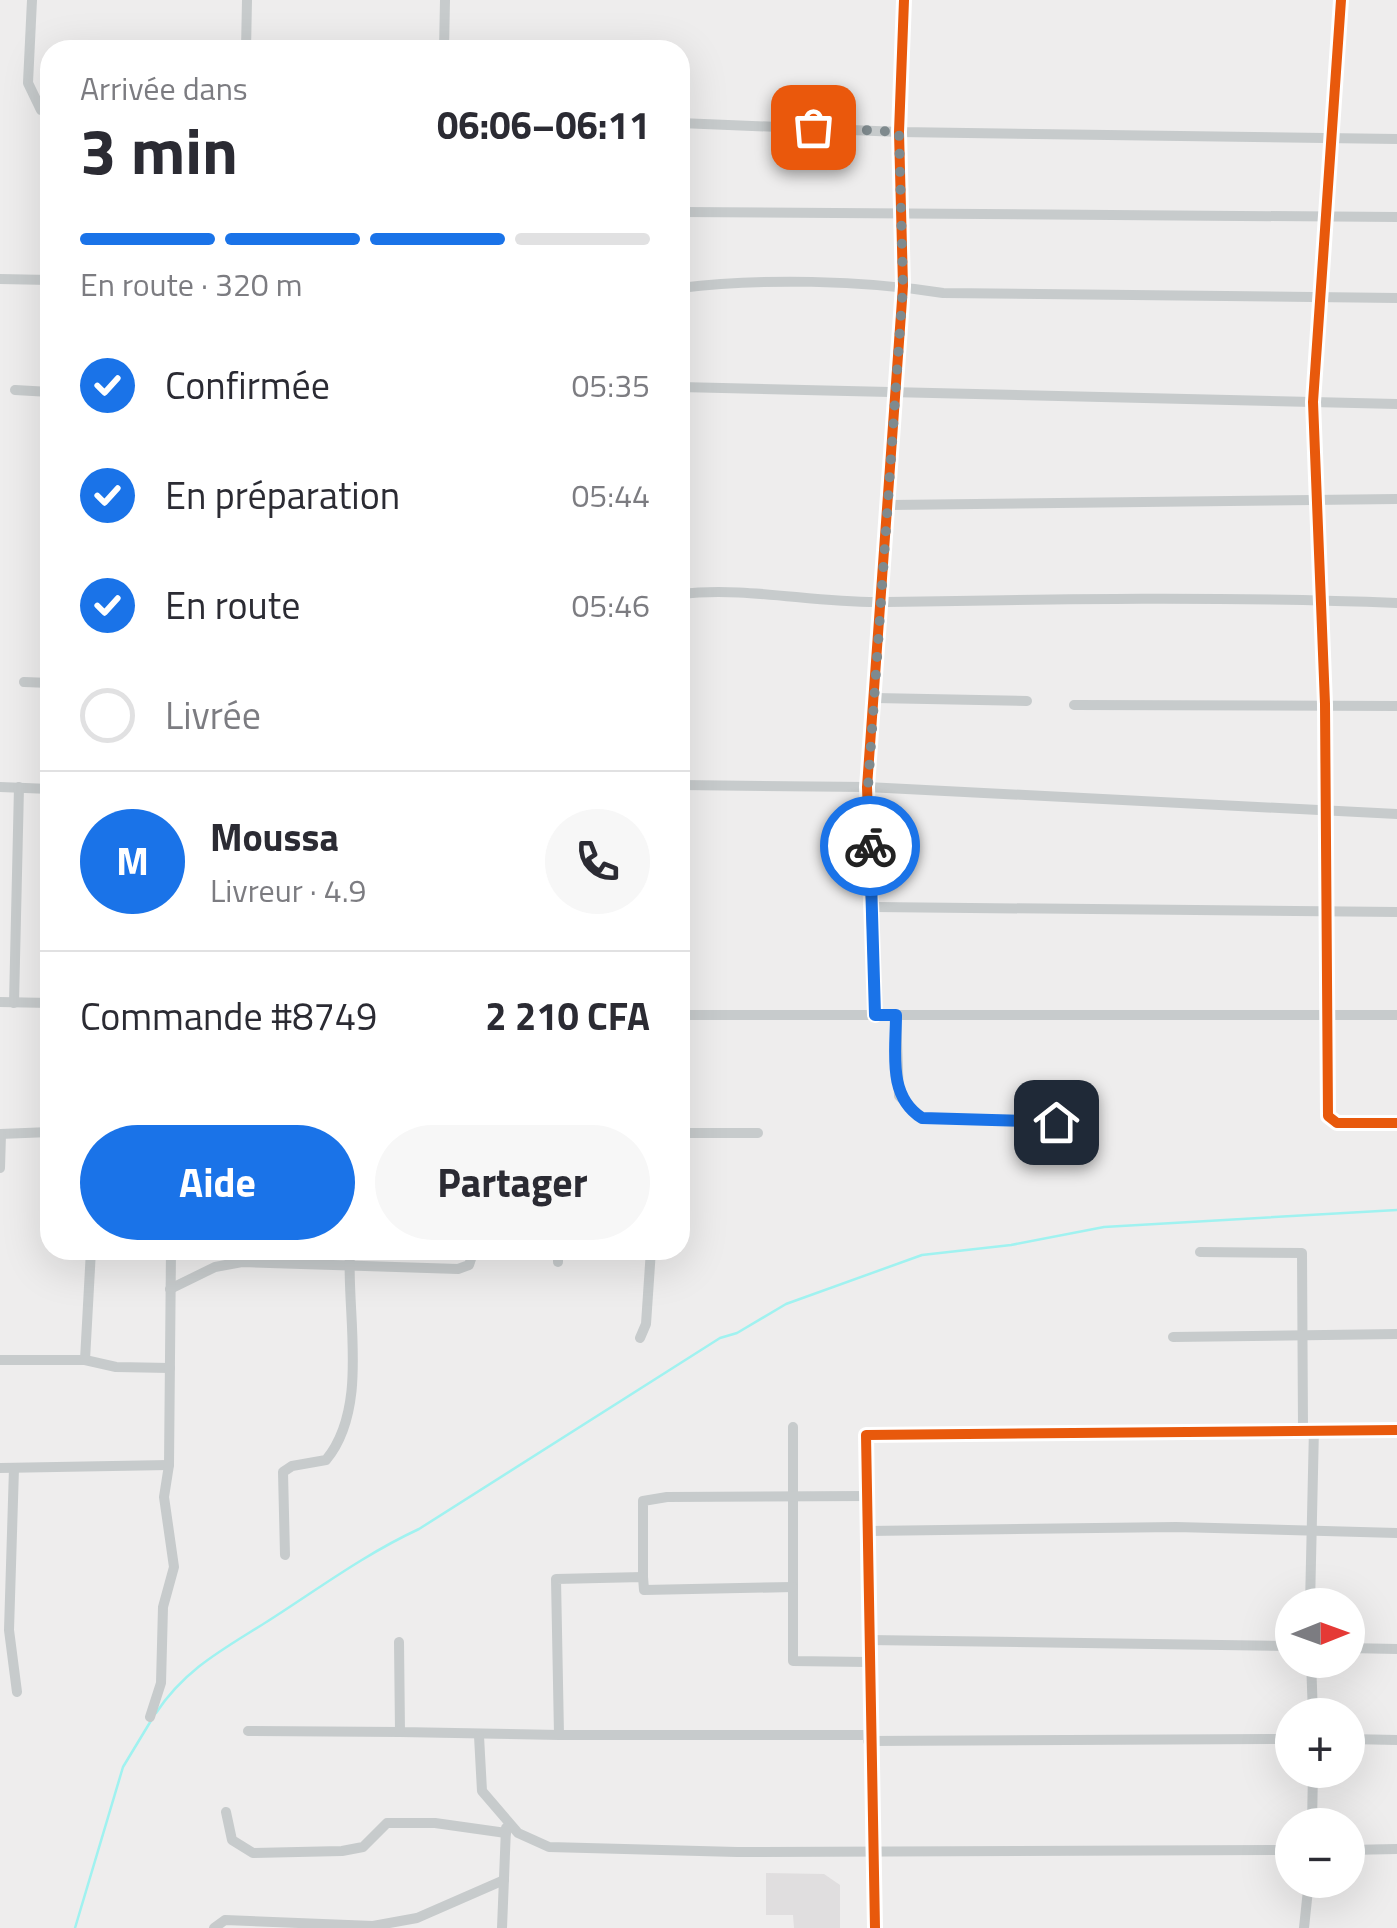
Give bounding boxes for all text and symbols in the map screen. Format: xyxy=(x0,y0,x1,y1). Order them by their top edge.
text: Arrivée dans xyxy=(80,64,248,112)
pin xyxy=(771,85,856,170)
text: 06:06–06:11 xyxy=(437,96,650,154)
text: 3 min xyxy=(80,100,238,199)
icon: bag xyxy=(786,100,841,155)
text: En route · 320 m xyxy=(80,260,303,308)
text: Confirmée xyxy=(165,356,330,414)
icon: check xyxy=(80,358,135,413)
text: 05:35 xyxy=(571,361,650,409)
text: En préparation xyxy=(165,466,400,524)
icon: check xyxy=(80,468,135,523)
text: 05:44 xyxy=(571,471,650,519)
text: En route xyxy=(165,576,300,634)
icon: check xyxy=(80,578,135,633)
text: 05:46 xyxy=(571,581,650,629)
text: Livrée xyxy=(165,686,261,744)
courier xyxy=(820,796,920,896)
text: Moussa xyxy=(210,808,339,866)
button: phone xyxy=(545,809,650,914)
icon: bike xyxy=(843,819,898,874)
text: M xyxy=(116,832,149,890)
text: Livreur · 4.9 xyxy=(210,866,366,914)
text: Commande #8749 xyxy=(80,987,377,1045)
text: 2 210 CFA xyxy=(485,987,650,1045)
pin xyxy=(1014,1080,1099,1165)
icon: home xyxy=(1029,1095,1084,1150)
button: Aide xyxy=(80,1125,355,1240)
button: Partager xyxy=(375,1125,650,1240)
north arrow xyxy=(1275,1588,1365,1678)
map controls xyxy=(1275,1588,1365,1898)
button: + xyxy=(1275,1698,1365,1788)
button: − xyxy=(1275,1808,1365,1898)

